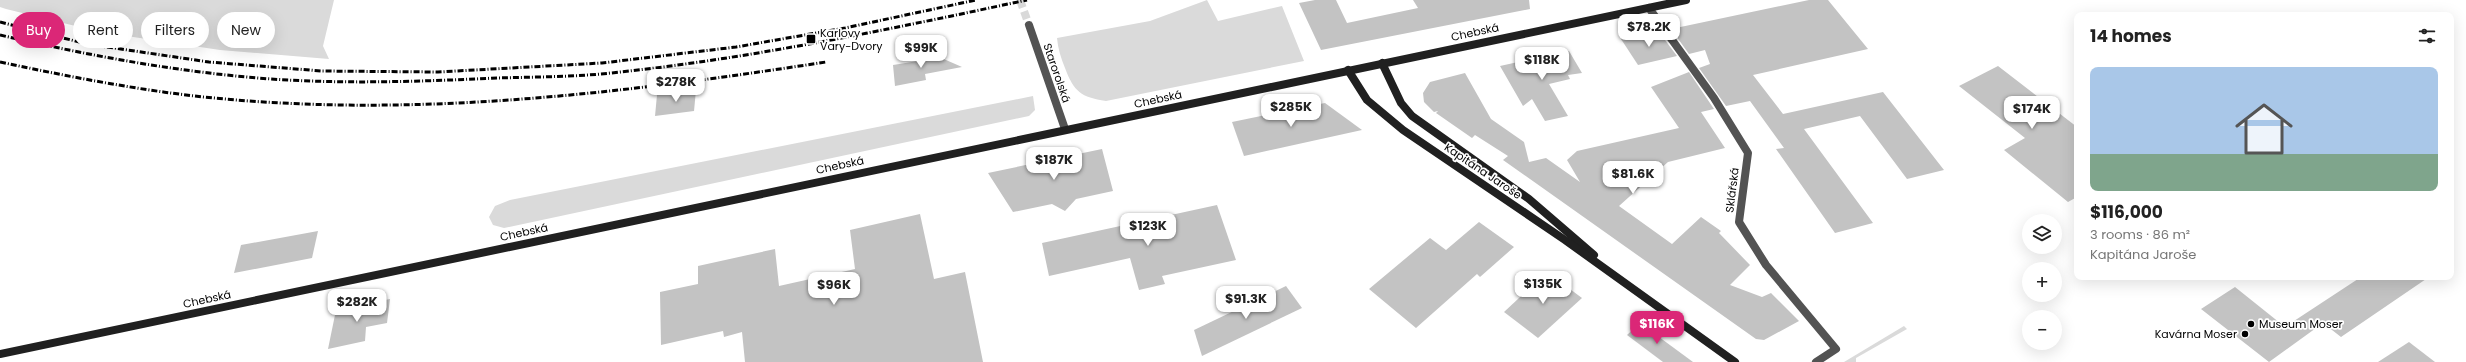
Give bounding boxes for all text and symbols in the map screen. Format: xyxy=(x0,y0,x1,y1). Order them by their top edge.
chip: Buy xyxy=(12,12,65,48)
chip: Rent xyxy=(73,12,133,48)
chip: Filters xyxy=(141,12,209,48)
chip: New xyxy=(217,12,275,48)
pin: $78.2K xyxy=(1616,14,1682,48)
text: $78.2K xyxy=(1627,17,1671,36)
street label: Chebská xyxy=(1450,19,1500,45)
text: 14 homes xyxy=(2090,24,2172,48)
place label: Karlovy Vary-Dvory xyxy=(820,25,883,54)
icon: filters xyxy=(2416,25,2438,47)
marker: Karlovy Vary-Dvory xyxy=(805,33,817,45)
pin: $99K xyxy=(897,35,945,69)
text: $99K xyxy=(904,38,938,57)
street label: Starorolská xyxy=(1039,41,1075,105)
pin: $118K xyxy=(1514,47,1570,81)
text: $118K xyxy=(1524,50,1560,69)
pin: $278K xyxy=(648,69,704,103)
text: $278K xyxy=(656,72,696,91)
street label: Chebská xyxy=(1133,86,1183,112)
icon: home xyxy=(2228,93,2300,165)
pin: $285K xyxy=(1263,94,1319,128)
pin: $174K xyxy=(2004,96,2060,130)
text: $285K xyxy=(1270,97,1312,116)
text: $174K xyxy=(2013,99,2051,118)
street label: Kapitána Jaroše xyxy=(1441,139,1525,203)
pin: $187K xyxy=(1026,147,1082,181)
text: $187K xyxy=(1035,150,1073,169)
street label: Chebská xyxy=(815,152,865,178)
pin: $81.6K xyxy=(1600,161,1666,195)
text: $81.6K xyxy=(1612,164,1654,183)
street label: Sklářská xyxy=(1721,167,1743,213)
text: $116,000 xyxy=(2090,200,2163,224)
pin: $123K xyxy=(1120,213,1176,247)
map controls xyxy=(2022,214,2062,350)
button: layers xyxy=(2022,214,2062,254)
text: $123K xyxy=(1129,216,1167,235)
street label: Chebská xyxy=(499,219,549,245)
text: 3 rooms · 86 m² xyxy=(2090,225,2190,244)
text: Kapitána Jaroše xyxy=(2090,245,2196,264)
button: + xyxy=(2022,262,2062,302)
pin: $135K xyxy=(1515,271,1571,305)
pin: $96K xyxy=(810,272,858,306)
text: $135K xyxy=(1524,274,1562,293)
text: $96K xyxy=(817,275,851,294)
street label: Chebská xyxy=(182,286,232,312)
pin: $91.3K xyxy=(1213,286,1279,320)
pin: $282K xyxy=(329,289,385,323)
text: $91.3K xyxy=(1225,289,1267,308)
text: $282K xyxy=(337,292,377,311)
button: − xyxy=(2022,310,2062,350)
pin: $116K xyxy=(1629,311,1685,345)
text: $116K xyxy=(1639,314,1675,333)
place label: Museum Moser xyxy=(2259,316,2343,332)
marker: Museum Moser xyxy=(2246,319,2256,329)
place label: Kavárna Moser xyxy=(2155,326,2237,342)
marker: Kavárna Moser xyxy=(2240,329,2250,339)

